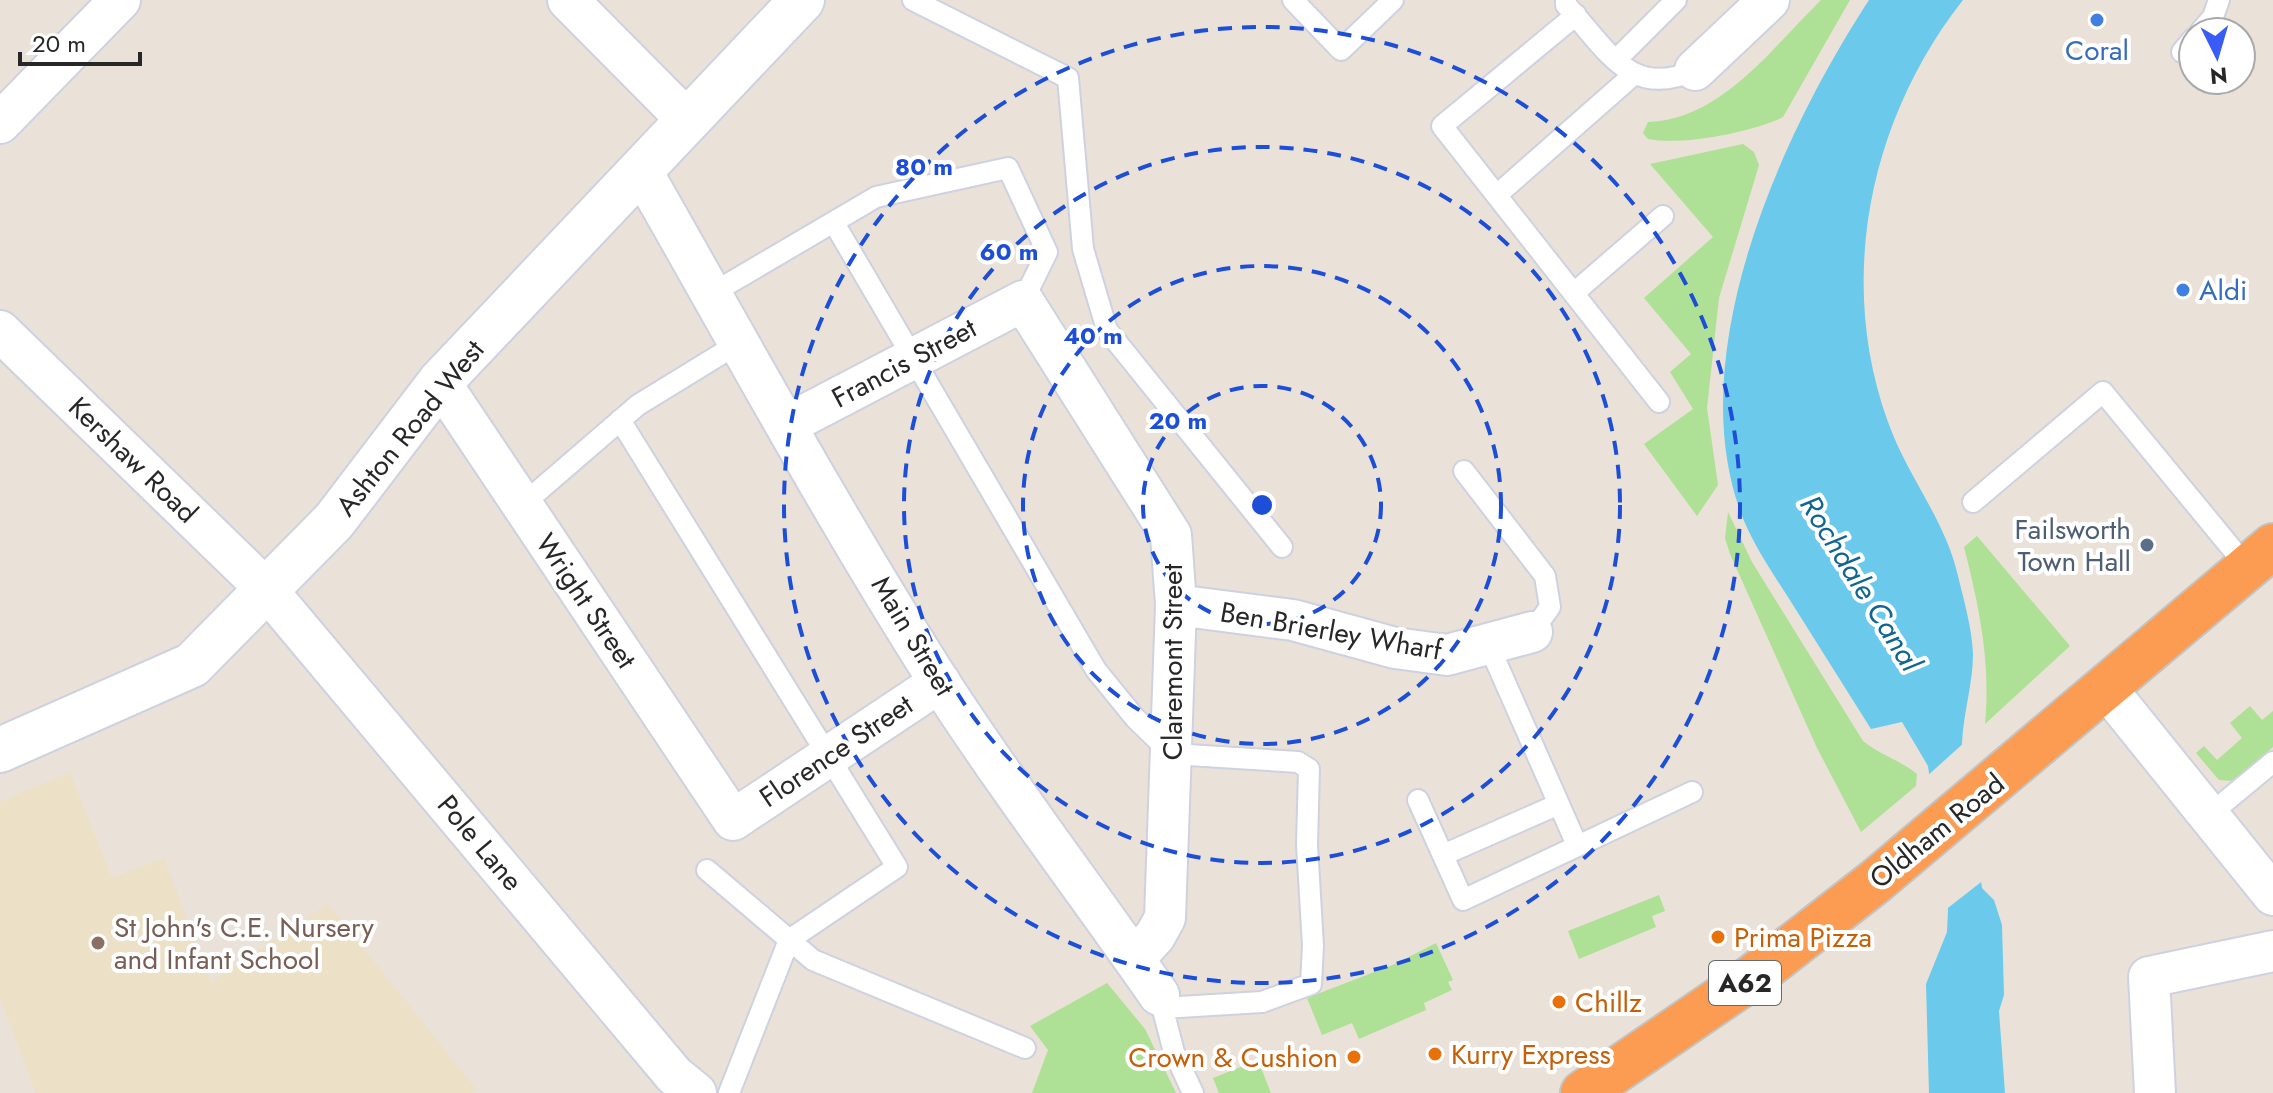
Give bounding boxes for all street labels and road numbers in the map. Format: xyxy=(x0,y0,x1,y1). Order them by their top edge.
street label: Francis Street xyxy=(824,308,984,418)
street label: Ashton Road West xyxy=(326,331,494,525)
street label: Kershaw Road xyxy=(59,388,207,532)
street label: Wright Street xyxy=(526,525,647,677)
street label: Claremont Street xyxy=(1152,563,1193,760)
street label: Main Street xyxy=(861,568,965,704)
street label: Ben Brierley Wharf xyxy=(1217,591,1446,671)
street label: Florence Street xyxy=(751,684,921,817)
street label: Oldham Road xyxy=(1861,764,2013,898)
street label: Pole Lane xyxy=(428,786,532,900)
road number: A62 xyxy=(1709,961,1781,1005)

